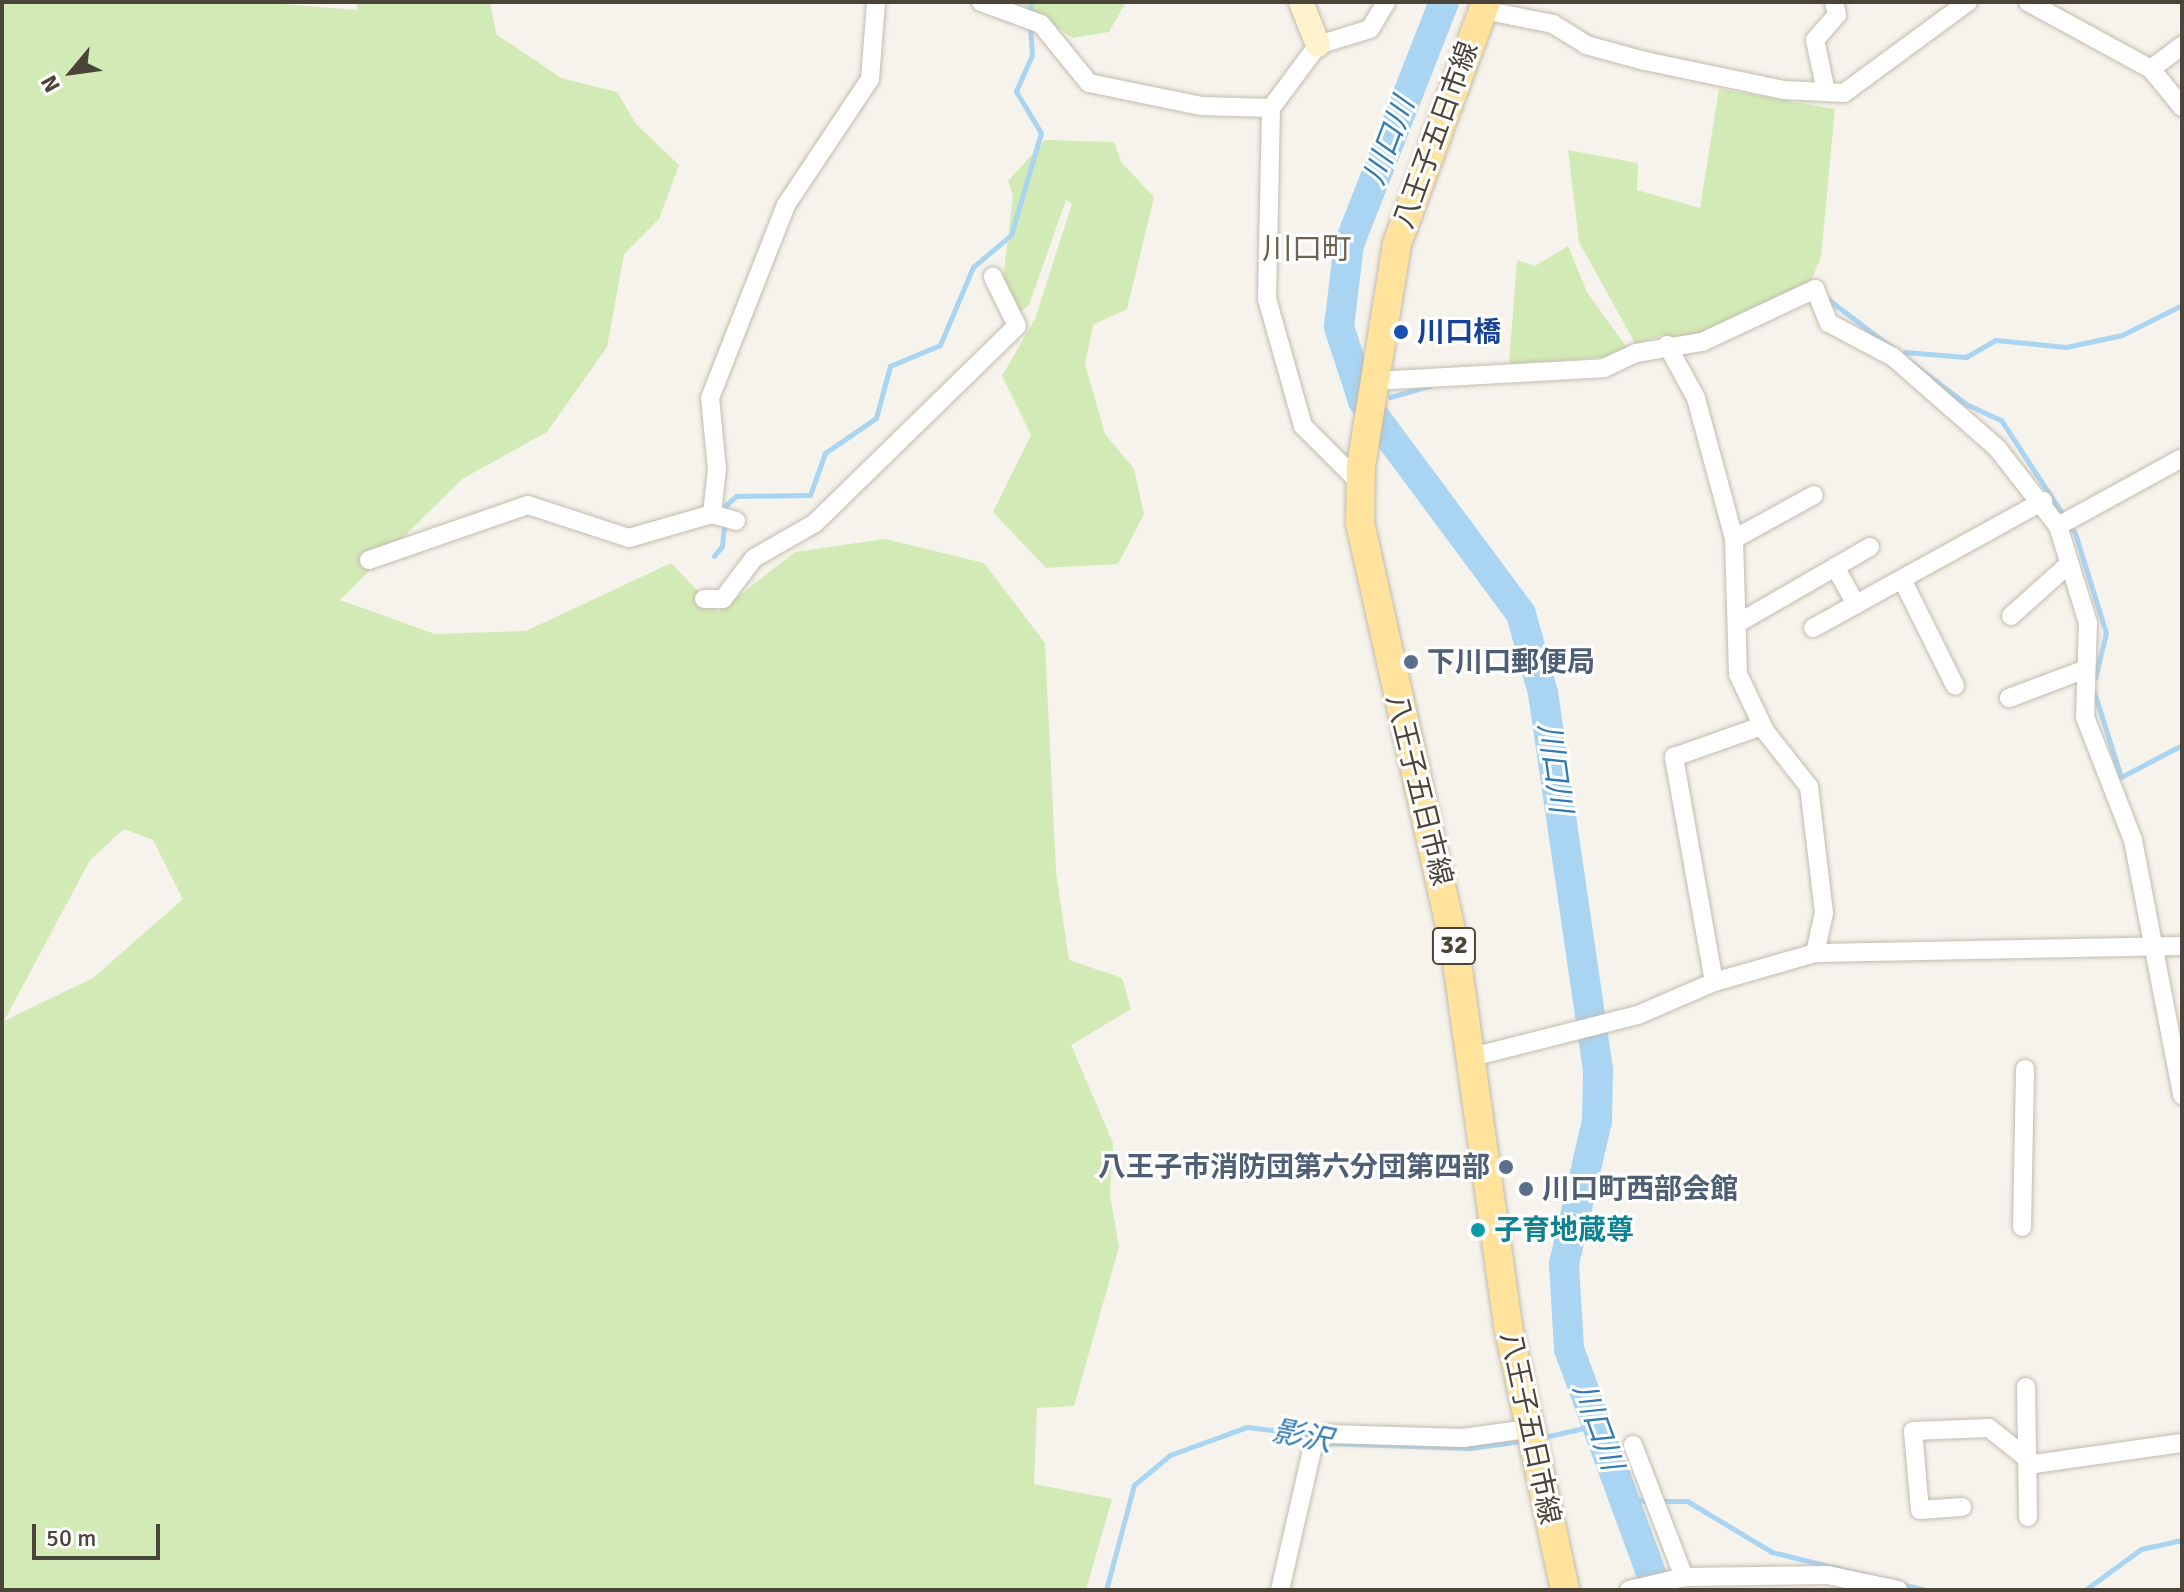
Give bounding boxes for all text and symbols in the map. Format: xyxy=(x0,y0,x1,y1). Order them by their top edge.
north arrow xyxy=(32,32,112,112)
street label: 八王子五日市線 xyxy=(1387,37,1485,233)
text: N xyxy=(35,71,66,97)
water label: 川口川 xyxy=(1357,93,1423,189)
district label: 川口町 xyxy=(1262,232,1352,268)
place label: 川口橋 xyxy=(1417,315,1501,349)
marker: 川口橋 xyxy=(1392,323,1410,341)
place label: 下川口郵便局 xyxy=(1427,645,1595,679)
marker: 下川口郵便局 xyxy=(1402,653,1420,671)
street label: 八王子五日市線 xyxy=(1379,691,1459,889)
water label: 川口川 xyxy=(1530,721,1578,815)
road number: 32 xyxy=(1430,924,1478,968)
place label: 八王子市消防団第六分団第四部 xyxy=(1098,1150,1490,1184)
marker: 八王子市消防団第六分団第四部 xyxy=(1497,1158,1515,1176)
place label: 川口町西部会館 xyxy=(1542,1172,1738,1206)
marker: 川口町西部会館 xyxy=(1517,1180,1535,1198)
place label: 子育地蔵尊 xyxy=(1494,1213,1634,1247)
marker: 子育地蔵尊 xyxy=(1469,1221,1487,1239)
street label: 八王子五日市線 xyxy=(1493,1329,1567,1527)
water label: 川口川 xyxy=(1565,1379,1629,1475)
water label: 影沢 xyxy=(1269,1414,1335,1460)
scale bar xyxy=(36,1508,164,1558)
text: 50 m xyxy=(46,1523,96,1553)

